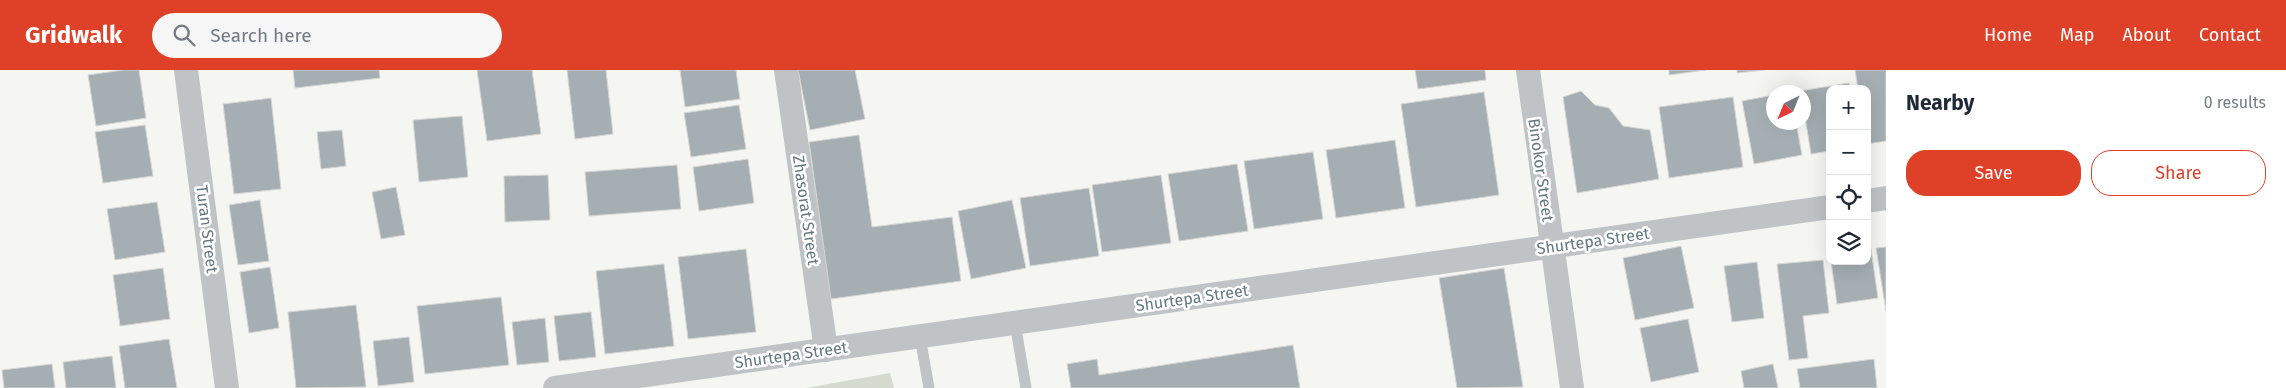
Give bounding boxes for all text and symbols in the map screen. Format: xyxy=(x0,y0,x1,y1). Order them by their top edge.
search box xyxy=(152,13,502,58)
text: Gridwalk xyxy=(25,21,122,49)
icon: search xyxy=(170,21,198,49)
text: Search here xyxy=(210,24,312,47)
text: Home xyxy=(1984,24,2032,46)
text: Map xyxy=(2060,24,2094,46)
text: About xyxy=(2122,24,2171,46)
text: Contact xyxy=(2199,24,2261,46)
north arrow xyxy=(1766,85,1811,130)
map controls xyxy=(1826,85,1871,265)
button: + xyxy=(1826,85,1871,130)
text: Nearby xyxy=(1906,90,1974,116)
text: 0 results xyxy=(2204,93,2266,112)
street label: Binokor Street xyxy=(1524,117,1558,223)
button: − xyxy=(1826,130,1871,175)
button: Save xyxy=(1906,150,2081,196)
button: Share xyxy=(2091,150,2266,196)
street label: Zhasorat Street xyxy=(789,154,823,266)
button: locate xyxy=(1826,175,1871,220)
street label: Turan Street xyxy=(192,184,222,274)
button: layers xyxy=(1826,220,1871,265)
street label: Shurtepa Street xyxy=(1535,224,1651,258)
street label: Shurtepa Street xyxy=(1134,281,1250,315)
street label: Shurtepa Street xyxy=(733,338,849,372)

